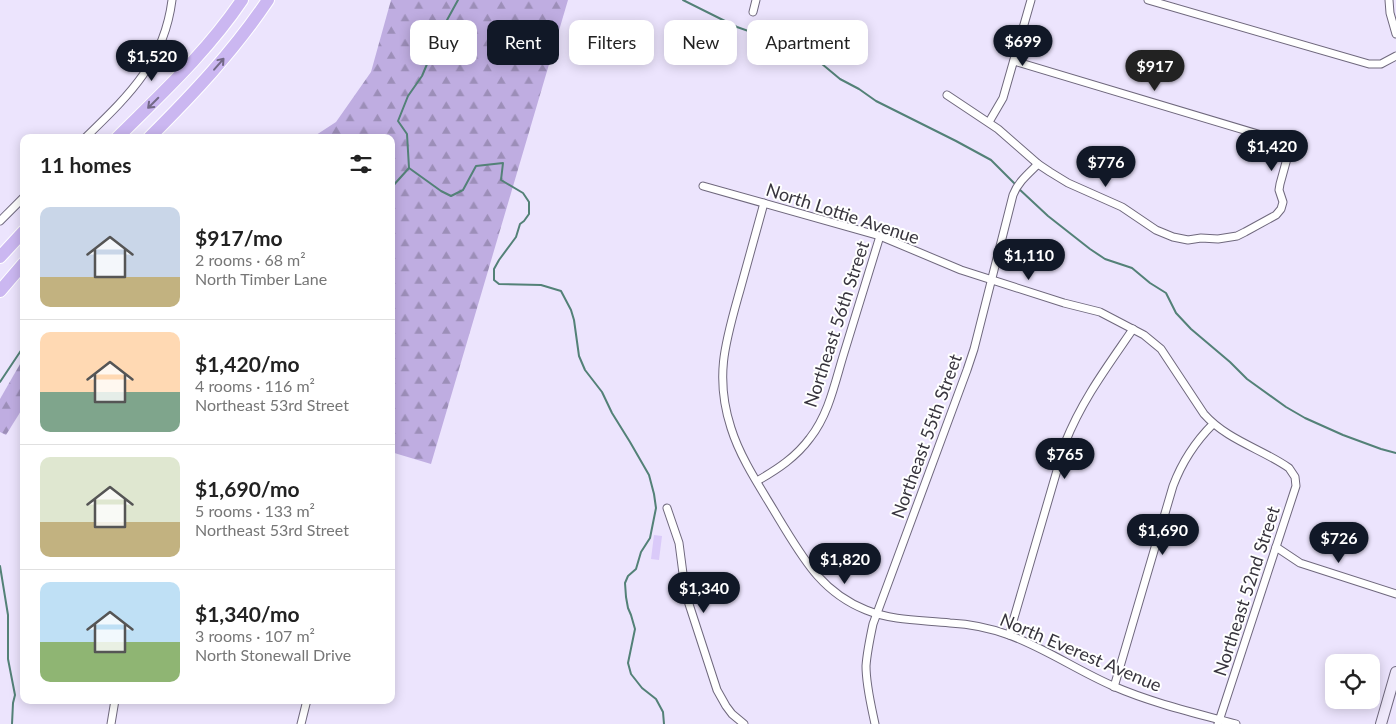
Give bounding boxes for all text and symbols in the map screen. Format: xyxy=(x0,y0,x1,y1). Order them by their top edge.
chip: Buy xyxy=(410,20,477,65)
chip: Rent xyxy=(487,20,559,65)
chip: Filters xyxy=(569,20,654,65)
chip: New xyxy=(664,20,737,65)
chip: Apartment xyxy=(747,20,868,65)
pin: $699 xyxy=(993,24,1053,67)
text: $699 xyxy=(1004,31,1042,50)
pin: $1,520 xyxy=(111,39,193,82)
text: $1,520 xyxy=(127,46,177,65)
pin: $917 xyxy=(1125,49,1185,92)
text: $917 xyxy=(1136,56,1174,75)
one-way arrow xyxy=(213,58,225,71)
one-way arrow xyxy=(147,96,159,108)
pin: $1,420 xyxy=(1231,130,1313,172)
text: $1,420 xyxy=(1247,136,1297,155)
pin: $776 xyxy=(1076,146,1136,188)
icon: filters xyxy=(347,150,375,178)
text: 11 homes xyxy=(40,152,131,177)
text: $776 xyxy=(1087,152,1125,171)
street label: North Lottie Avenue xyxy=(764,178,922,248)
text: $917/mo xyxy=(195,225,283,250)
icon: home xyxy=(80,227,140,287)
street label: Northeast 56th Street xyxy=(799,238,873,410)
pin: $1,110 xyxy=(988,238,1070,281)
text: $1,110 xyxy=(1004,245,1054,264)
text: 2 rooms · 68 m² xyxy=(195,250,306,269)
text: North Timber Lane xyxy=(195,269,327,288)
street label: Northeast 55th Street xyxy=(886,350,966,521)
text: $1,420/mo xyxy=(195,351,300,376)
icon: home xyxy=(80,352,140,412)
text: 4 rooms · 116 m² xyxy=(195,376,315,395)
text: Northeast 53rd Street xyxy=(195,395,349,414)
pin: $765 xyxy=(1035,438,1095,480)
text: $765 xyxy=(1046,444,1084,463)
text: $1,690/mo xyxy=(195,476,300,501)
icon: home xyxy=(80,477,140,537)
text: 5 rooms · 133 m² xyxy=(195,501,315,520)
street label: Northeast 52nd Street xyxy=(1208,503,1284,679)
pin: $1,690 xyxy=(1122,514,1204,556)
text: Northeast 53rd Street xyxy=(195,520,349,539)
text: $1,690 xyxy=(1138,520,1188,539)
pin: $726 xyxy=(1309,522,1369,564)
text: $726 xyxy=(1320,528,1358,547)
pin: $1,820 xyxy=(804,542,886,585)
text: $1,820 xyxy=(820,549,870,568)
pin: $1,340 xyxy=(663,572,745,614)
text: $1,340 xyxy=(679,578,729,597)
text: $1,340/mo xyxy=(195,601,300,626)
icon: home xyxy=(80,602,140,662)
street label: North Everest Avenue xyxy=(997,608,1165,696)
text: 3 rooms · 107 m² xyxy=(195,626,315,645)
text: North Stonewall Drive xyxy=(195,645,351,664)
map controls xyxy=(1325,654,1380,709)
button: locate xyxy=(1325,654,1380,709)

